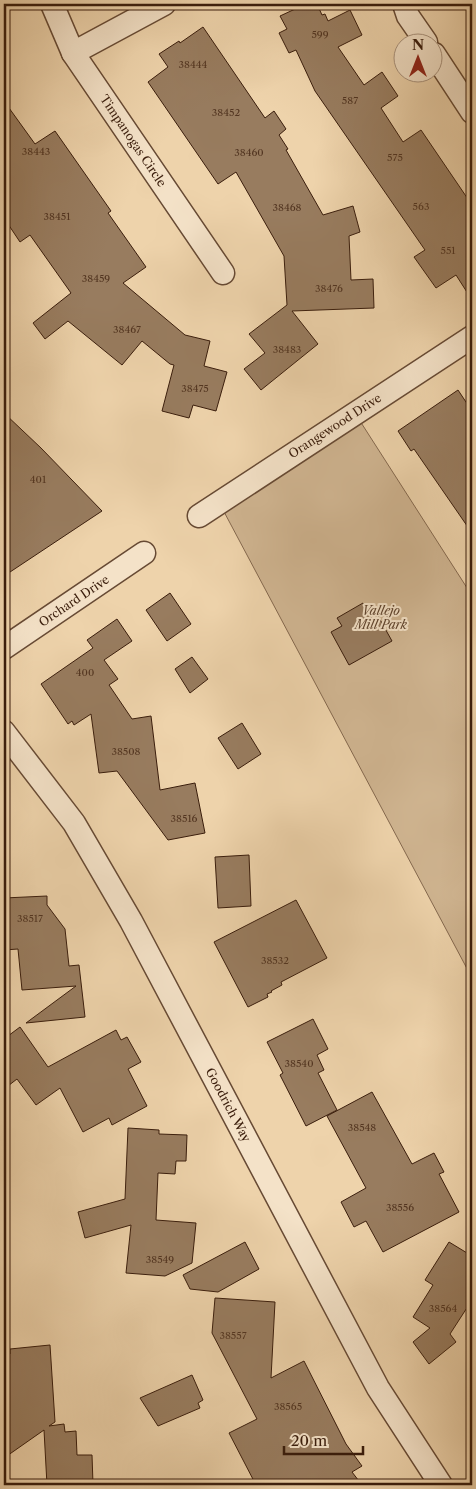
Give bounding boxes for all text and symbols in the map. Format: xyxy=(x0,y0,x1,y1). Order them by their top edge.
house number: 599 xyxy=(311,28,329,41)
north arrow xyxy=(394,32,444,82)
text: N xyxy=(412,36,424,54)
house number: 38444 xyxy=(179,58,208,71)
street label: Timpanogas Circle xyxy=(97,92,170,190)
house number: 587 xyxy=(342,94,358,107)
house number: 38452 xyxy=(212,106,240,119)
house number: 38443 xyxy=(22,145,50,158)
house number: 38460 xyxy=(234,146,264,159)
house number: 575 xyxy=(387,151,403,164)
house number: 563 xyxy=(413,200,429,213)
house number: 38468 xyxy=(273,201,302,214)
house number: 38451 xyxy=(44,210,71,223)
house number: 551 xyxy=(440,244,456,257)
house number: 38459 xyxy=(82,272,110,285)
house number: 38476 xyxy=(315,282,343,295)
house number: 38467 xyxy=(113,323,141,336)
house number: 38483 xyxy=(273,343,301,356)
house number: 38475 xyxy=(181,382,209,395)
street label: Orangewood Drive xyxy=(285,390,384,461)
house number: 401 xyxy=(30,473,47,486)
street label: Orchard Drive xyxy=(36,571,112,630)
park label: Vallejo Mill Park xyxy=(353,603,408,632)
house number: 400 xyxy=(76,666,94,679)
house number: 38508 xyxy=(111,745,141,758)
house number: 38516 xyxy=(171,812,198,825)
house number: 38517 xyxy=(17,912,43,925)
house number: 38532 xyxy=(261,954,289,967)
house number: 38540 xyxy=(285,1057,313,1070)
street label: Goodrich Way xyxy=(203,1065,254,1145)
house number: 38548 xyxy=(348,1121,376,1134)
house number: 38556 xyxy=(386,1201,414,1214)
house number: 38549 xyxy=(146,1253,174,1266)
house number: 38564 xyxy=(429,1302,457,1315)
house number: 38557 xyxy=(219,1329,247,1342)
house number: 38565 xyxy=(274,1400,302,1413)
scale bar xyxy=(284,1424,362,1456)
text: 20 m xyxy=(291,1431,327,1450)

